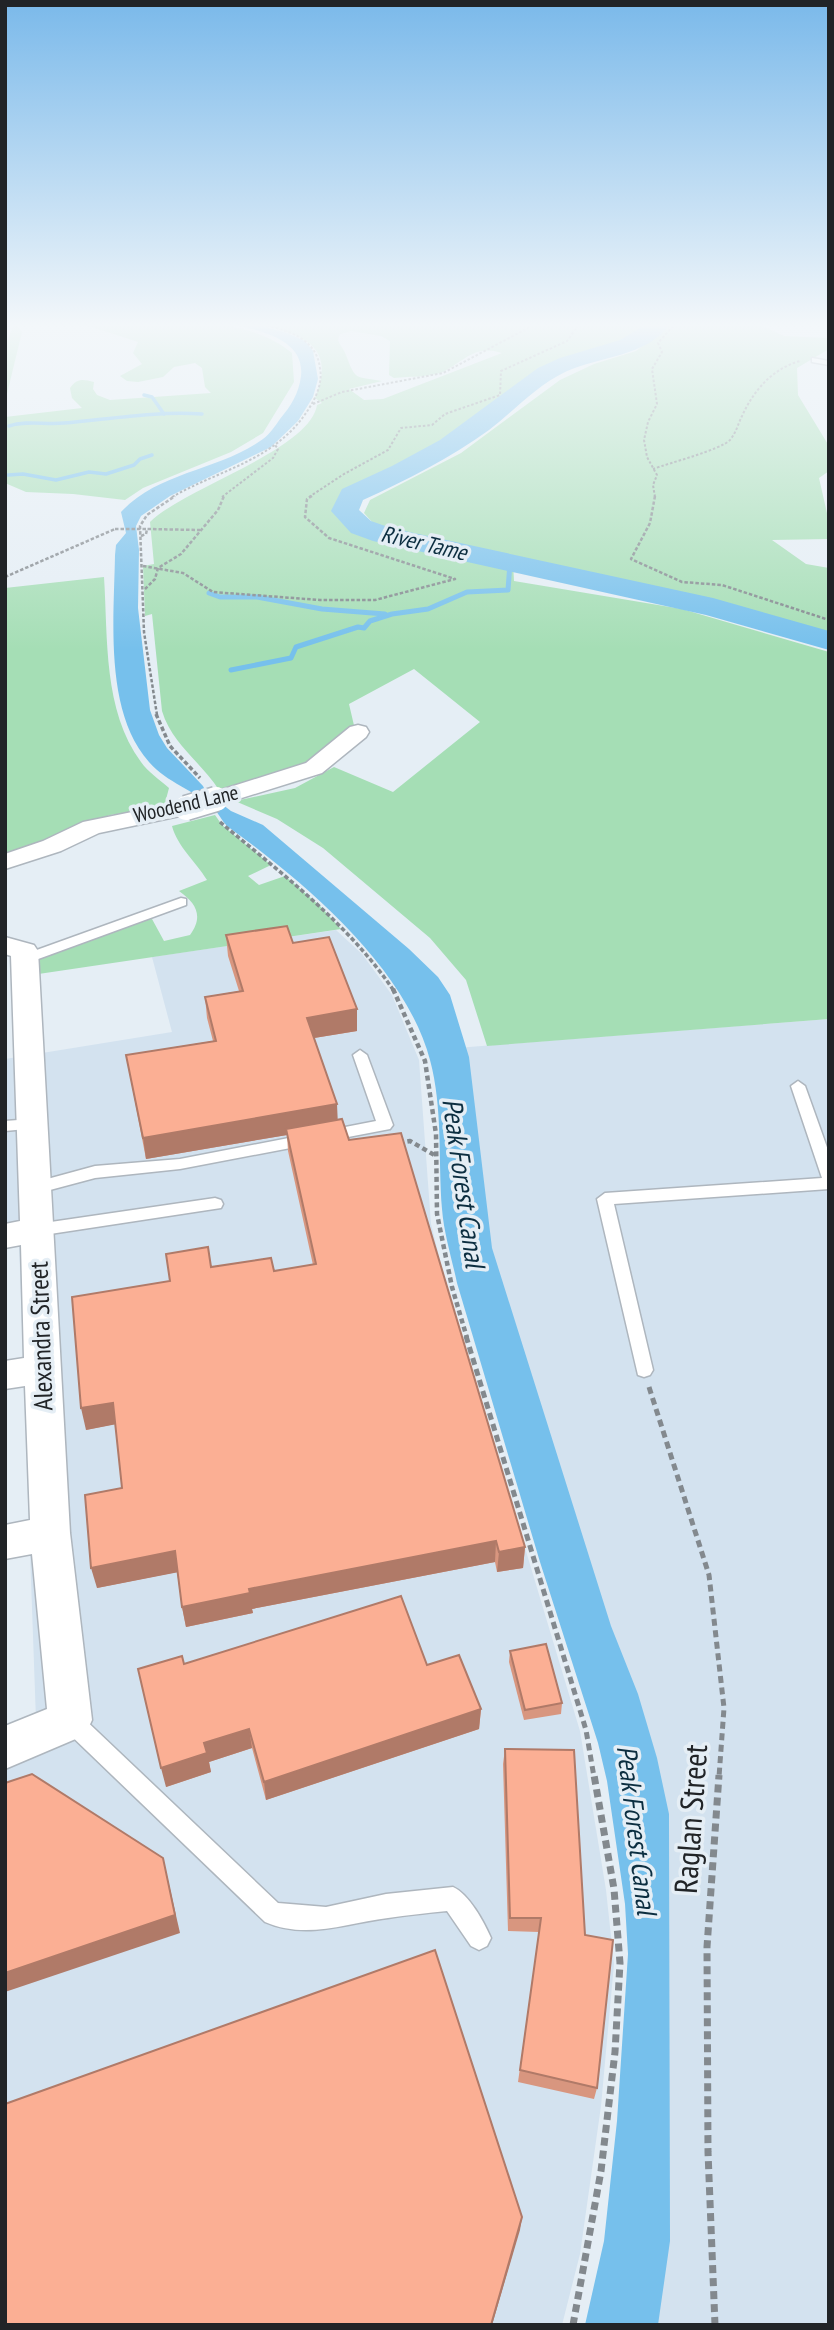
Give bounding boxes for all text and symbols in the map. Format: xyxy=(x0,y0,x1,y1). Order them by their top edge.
water label: River Tame xyxy=(378,519,471,567)
street label: Woodend Lane xyxy=(131,778,241,829)
water label: Peak Forest Canal xyxy=(434,1096,495,1272)
street label: Alexandra Street xyxy=(21,1261,60,1411)
water label: Peak Forest Canal xyxy=(609,1743,667,1919)
street label: Raglan Street xyxy=(664,1743,716,1895)

